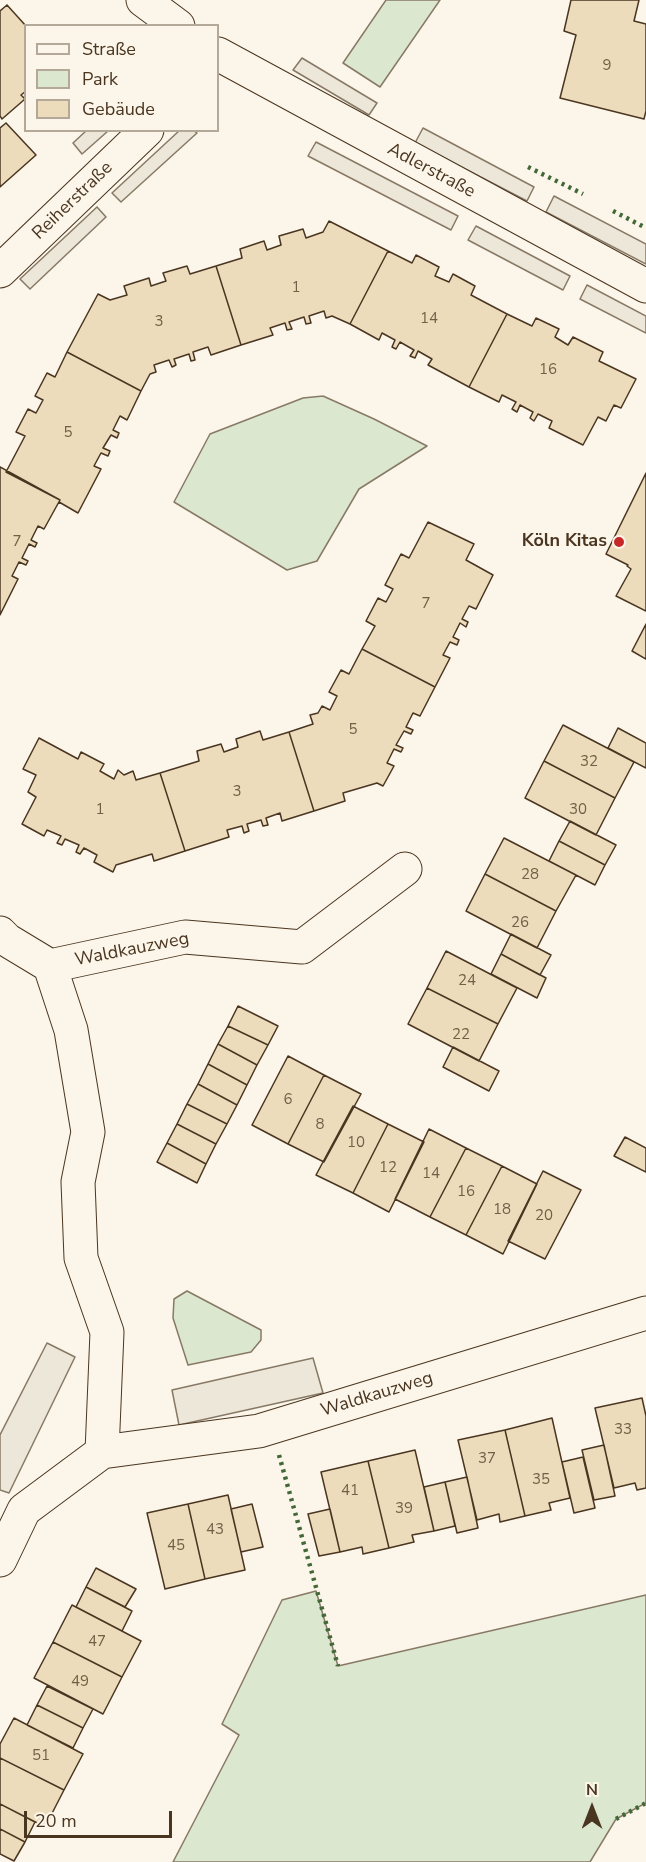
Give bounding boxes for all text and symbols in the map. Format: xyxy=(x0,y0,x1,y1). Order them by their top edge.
legend xyxy=(24,24,219,132)
text: Straße xyxy=(82,37,136,61)
house number: 9 xyxy=(603,57,611,75)
text: Park xyxy=(82,67,118,91)
text: Gebäude xyxy=(82,97,155,121)
street label: Adlerstraße xyxy=(384,139,478,203)
street label: Reiherstraße xyxy=(28,157,118,245)
house number: 1 xyxy=(292,279,300,297)
house number: 14 xyxy=(420,310,438,328)
house number: 3 xyxy=(155,313,163,331)
house number: 16 xyxy=(539,361,557,379)
house number: 5 xyxy=(64,424,72,442)
place label: Köln Kitas xyxy=(522,531,607,553)
house number: 7 xyxy=(13,533,21,551)
marker: Köln Kitas xyxy=(612,535,626,549)
house number: 7 xyxy=(422,595,430,613)
house number: 5 xyxy=(349,721,357,739)
house number: 32 xyxy=(580,753,598,771)
house number: 3 xyxy=(233,783,241,801)
house number: 1 xyxy=(96,801,104,819)
house number: 30 xyxy=(569,801,587,819)
house number: 28 xyxy=(521,866,539,884)
house number: 26 xyxy=(511,914,529,932)
street label: Waldkauzweg xyxy=(73,928,191,972)
house number: 24 xyxy=(458,972,476,990)
house number: 22 xyxy=(452,1026,470,1044)
house number: 6 xyxy=(284,1091,292,1109)
house number: 8 xyxy=(316,1116,324,1134)
house number: 10 xyxy=(347,1134,365,1152)
house number: 12 xyxy=(379,1159,397,1177)
house number: 14 xyxy=(422,1165,440,1183)
house number: 16 xyxy=(457,1183,475,1201)
house number: 18 xyxy=(493,1201,511,1219)
house number: 20 xyxy=(535,1207,553,1225)
street label: Waldkauzweg xyxy=(318,1368,436,1422)
house number: 33 xyxy=(614,1421,632,1439)
house number: 37 xyxy=(478,1450,496,1468)
house number: 35 xyxy=(532,1471,550,1489)
house number: 41 xyxy=(341,1482,359,1500)
house number: 39 xyxy=(395,1500,413,1518)
house number: 43 xyxy=(206,1521,224,1539)
house number: 45 xyxy=(167,1537,185,1555)
house number: 47 xyxy=(88,1633,106,1651)
house number: 49 xyxy=(71,1673,89,1691)
house number: 51 xyxy=(32,1747,50,1765)
north arrow xyxy=(562,1778,622,1838)
text: N xyxy=(586,1779,598,1801)
scale bar xyxy=(27,1799,176,1837)
text: 20 m xyxy=(35,1809,77,1833)

